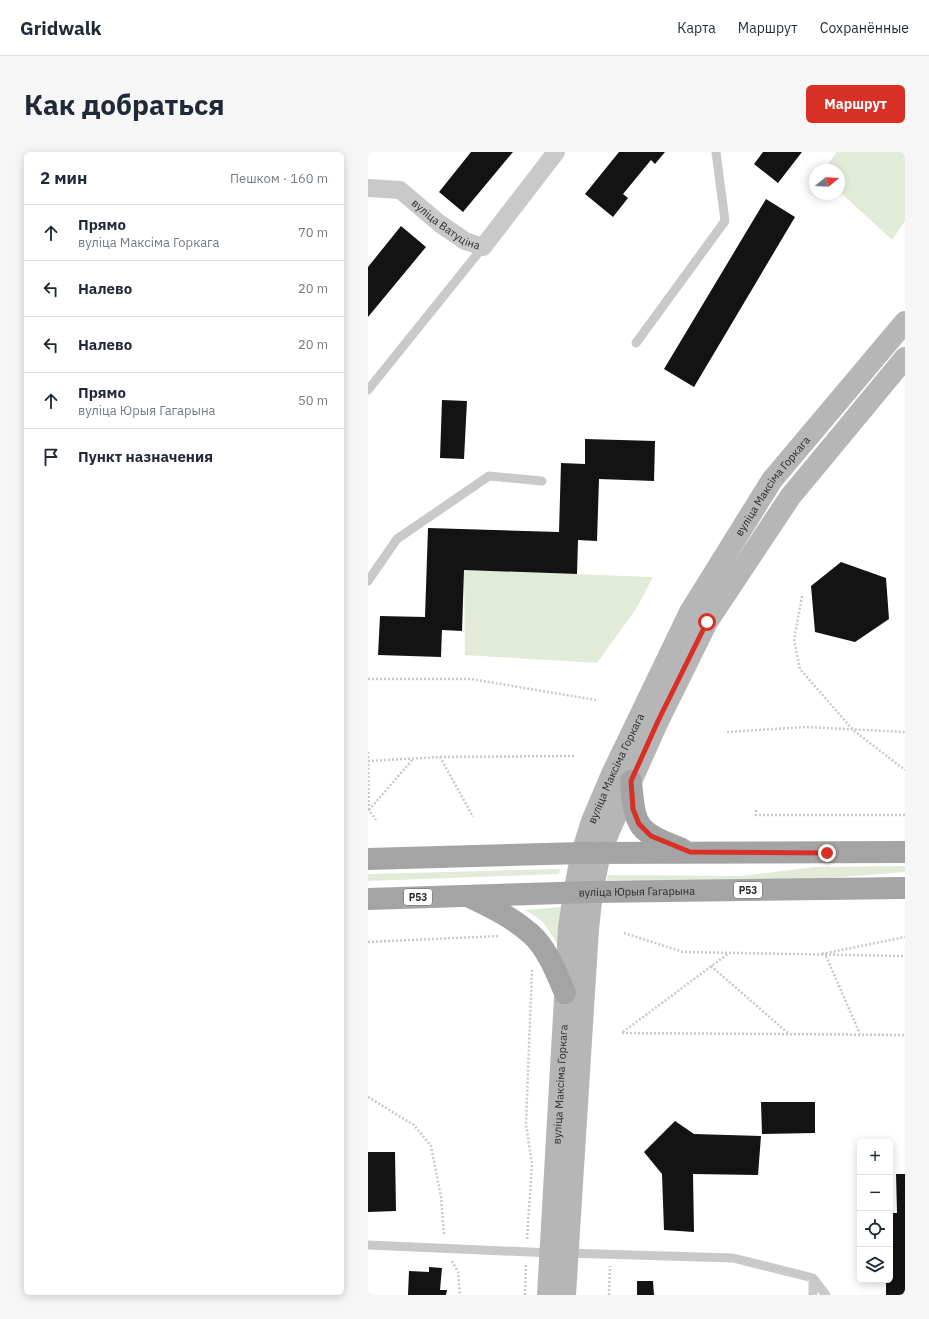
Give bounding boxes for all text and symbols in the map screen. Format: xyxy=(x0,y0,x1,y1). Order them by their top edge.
text: Gridwalk xyxy=(20,16,102,40)
text: Карта xyxy=(677,19,716,37)
text: Маршрут xyxy=(738,19,798,37)
text: Сохранённые xyxy=(820,19,909,37)
button: Маршрут xyxy=(806,85,905,123)
text: Как добраться xyxy=(24,86,225,123)
north arrow xyxy=(809,164,845,200)
text: 2 мин xyxy=(40,167,87,189)
text: Пешком · 160 m xyxy=(230,170,328,187)
street label: вуліца Ватуціна xyxy=(409,196,482,253)
text: Прямо xyxy=(78,215,126,234)
icon: ahead xyxy=(40,222,62,244)
text: 70 m xyxy=(298,224,328,241)
text: вуліца Максіма Горкага xyxy=(78,234,220,251)
icon: left xyxy=(40,278,62,300)
text: Налево xyxy=(78,279,132,298)
text: 20 m xyxy=(298,280,328,297)
icon: left xyxy=(40,334,62,356)
text: Налево xyxy=(78,335,132,354)
text: 20 m xyxy=(298,336,328,353)
text: Прямо xyxy=(78,383,126,402)
icon: ahead xyxy=(40,390,62,412)
text: 50 m xyxy=(298,392,328,409)
text: вуліца Юрыя Гагарына xyxy=(78,402,216,419)
street label: вуліца Максіма Горкага xyxy=(732,433,813,538)
icon: arrive xyxy=(40,446,62,468)
text: Пункт назначения xyxy=(78,447,213,466)
route start xyxy=(698,613,716,631)
street label: вуліца Максіма Горкага xyxy=(585,711,647,826)
route end xyxy=(818,844,836,862)
road number: Р53 xyxy=(734,882,762,898)
street label: вуліца Юрыя Гагарына xyxy=(578,884,695,899)
road number: Р53 xyxy=(404,889,432,905)
street label: вуліца Максіма Горкага xyxy=(550,1024,570,1145)
map controls xyxy=(857,1139,893,1283)
button: + xyxy=(857,1139,893,1175)
button: − xyxy=(857,1175,893,1211)
button: locate xyxy=(857,1211,893,1247)
button: layers xyxy=(857,1247,893,1283)

